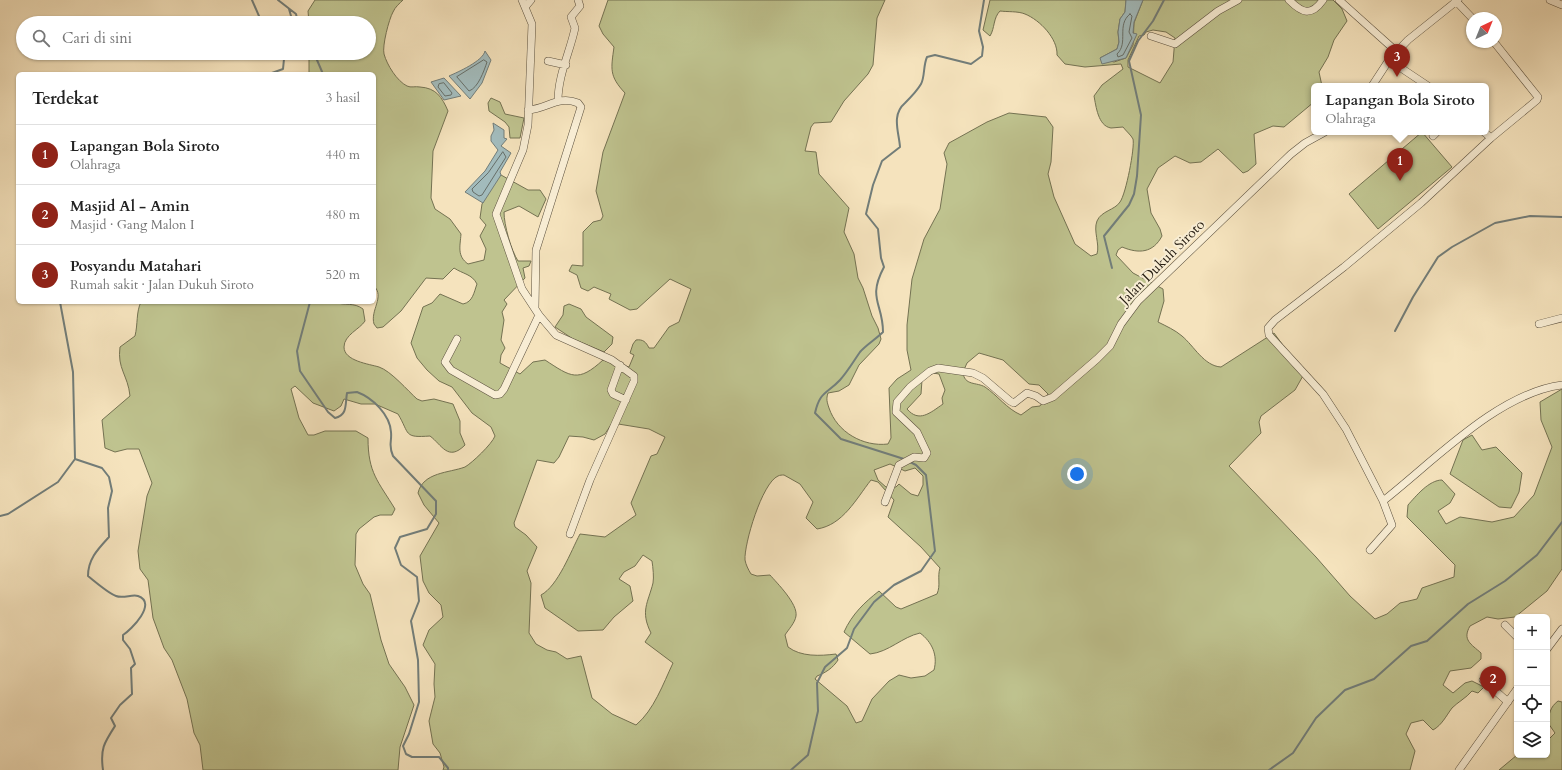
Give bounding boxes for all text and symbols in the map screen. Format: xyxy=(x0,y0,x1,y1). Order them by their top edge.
north arrow xyxy=(1466,12,1502,48)
search box xyxy=(16,16,376,60)
icon: search xyxy=(30,27,52,49)
text: Cari di sini xyxy=(62,28,132,48)
pin: 3 xyxy=(1384,44,1410,77)
popup xyxy=(1311,83,1489,135)
text: Terdekat xyxy=(32,87,98,110)
text: 3 hasil xyxy=(326,89,360,107)
text: Lapangan Bola Siroto xyxy=(1325,90,1475,110)
text: Olahraga xyxy=(1325,110,1376,128)
text: Lapangan Bola Siroto xyxy=(70,136,220,156)
text: 1 xyxy=(42,146,48,164)
text: 440 m xyxy=(326,146,360,164)
pin: 1 xyxy=(1387,148,1413,181)
text: Olahraga xyxy=(70,156,121,174)
text: Masjid Al - Amin xyxy=(70,196,190,216)
text: 2 xyxy=(42,206,48,224)
text: 480 m xyxy=(326,206,360,224)
street label: Jalan Dukuh Siroto xyxy=(1114,215,1209,310)
text: Masjid · Gang Malon I xyxy=(70,216,194,234)
text: Posyandu Matahari xyxy=(70,256,202,276)
text: 3 xyxy=(42,266,48,284)
text: 520 m xyxy=(326,266,360,284)
text: Rumah sakit · Jalan Dukuh Siroto xyxy=(70,276,254,294)
your location xyxy=(1067,464,1087,484)
map controls xyxy=(1514,614,1550,758)
button: + xyxy=(1514,614,1550,650)
button: − xyxy=(1514,650,1550,686)
pin: 2 xyxy=(1480,666,1506,699)
button: locate xyxy=(1514,686,1550,722)
button: layers xyxy=(1514,722,1550,758)

